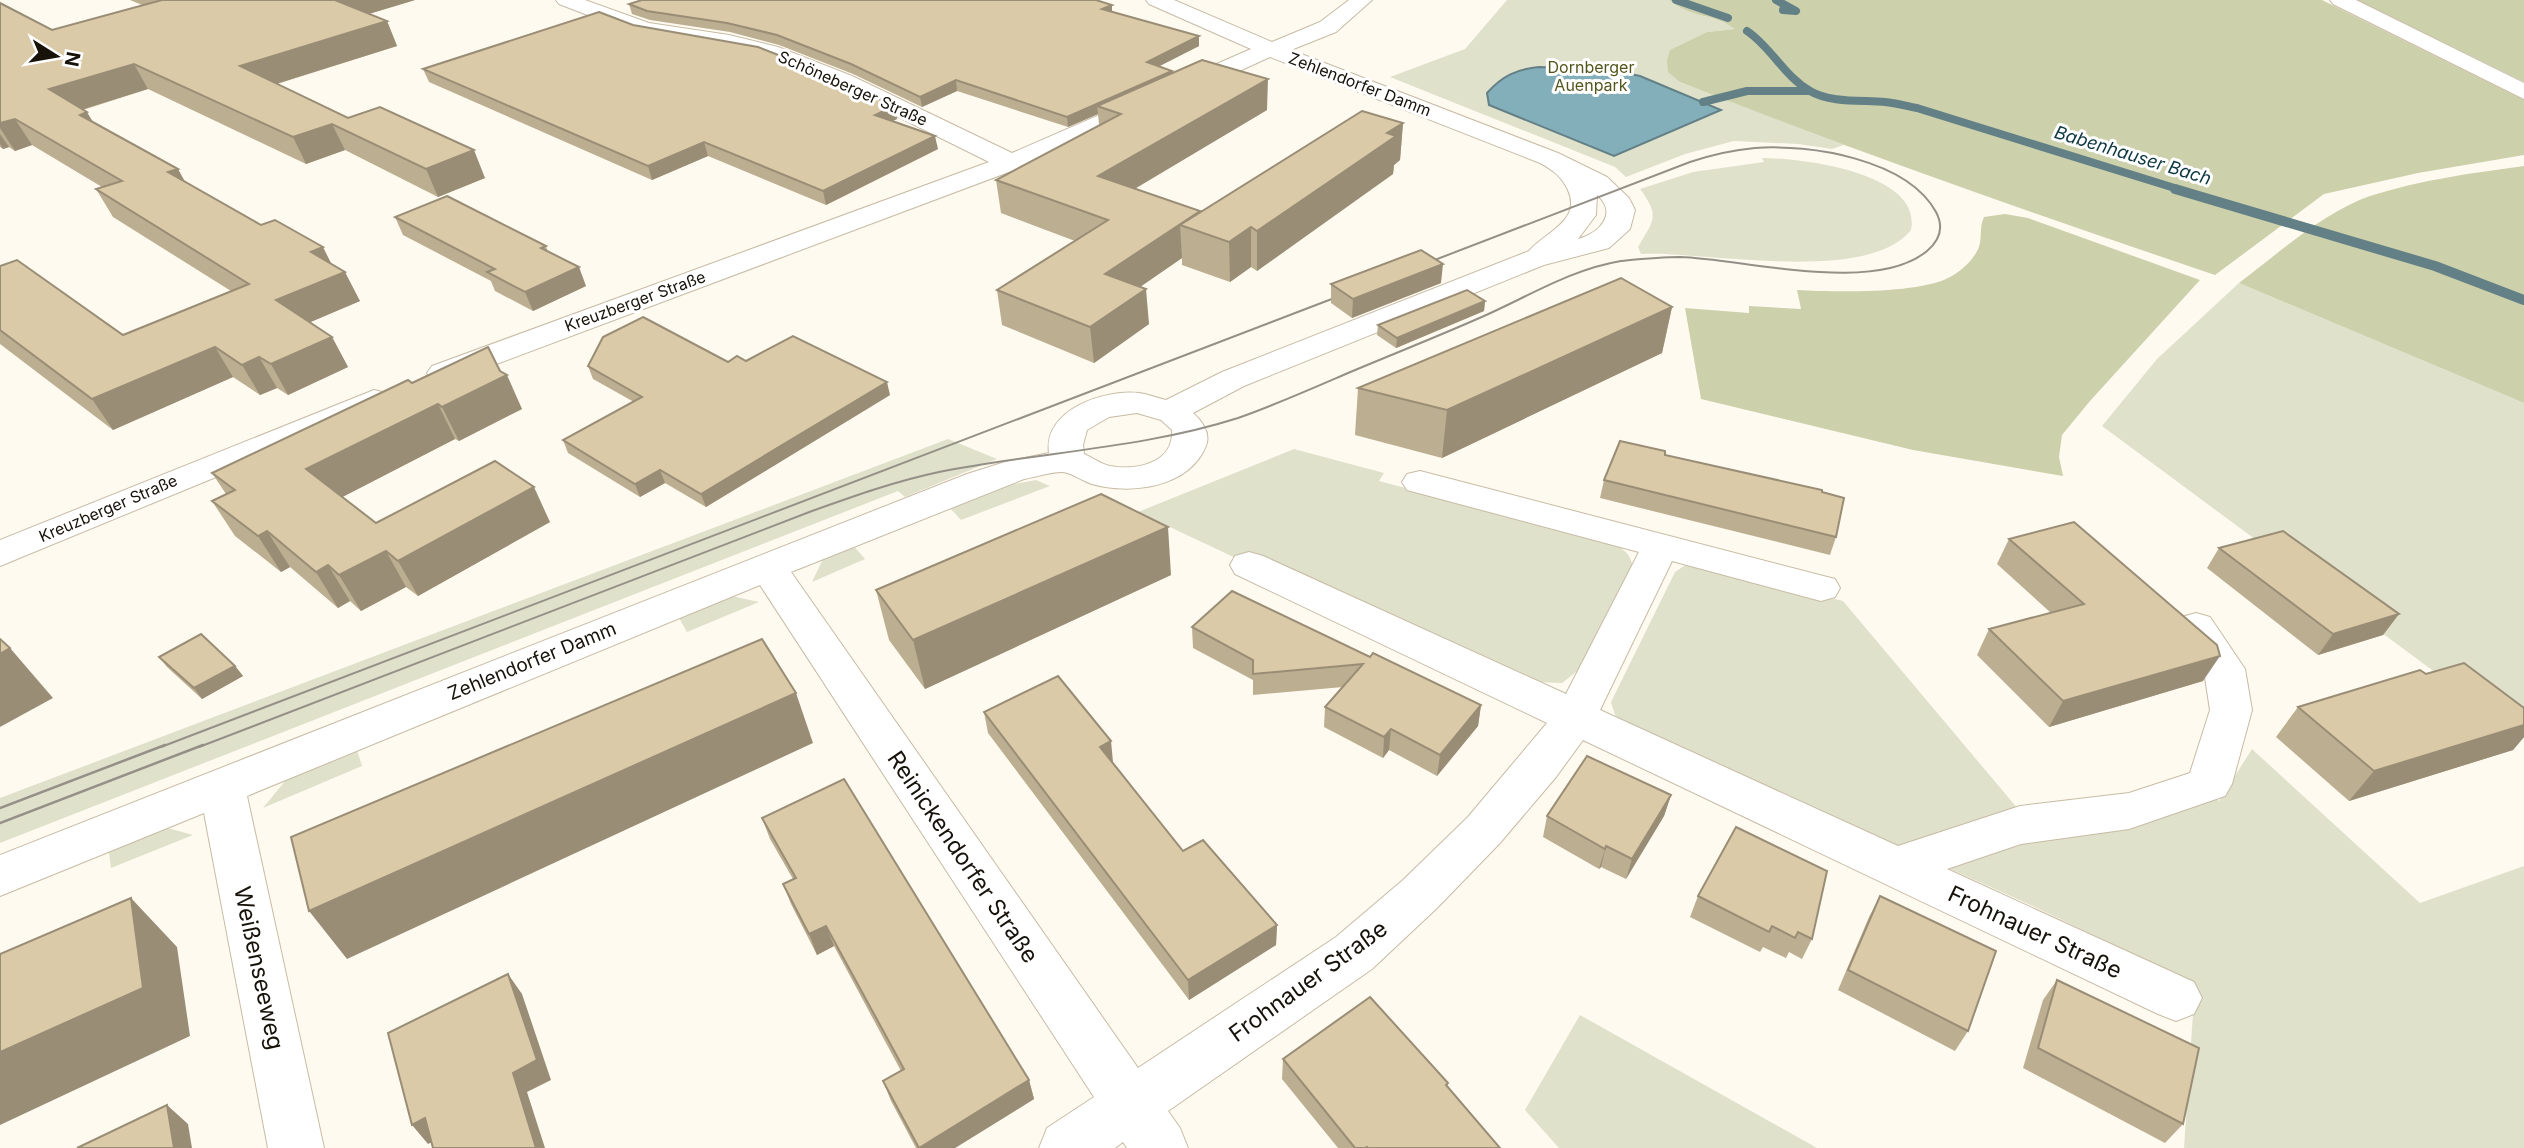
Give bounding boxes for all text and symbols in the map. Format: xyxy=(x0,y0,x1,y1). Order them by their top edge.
north arrow xyxy=(21,21,91,91)
street label: Schöneberger Straße xyxy=(775,46,931,130)
street label: Zehlendorfer Damm xyxy=(1286,48,1434,120)
text: N xyxy=(60,50,85,68)
park label: Dornberger Auenpark xyxy=(1548,57,1634,95)
water label: Babenhauser Bach xyxy=(2052,121,2214,189)
street label: Kreuzberger Straße xyxy=(562,266,708,336)
street label: Kreuzberger Straße xyxy=(36,470,180,546)
street label: Zehlendorfer Damm xyxy=(445,617,619,705)
street label: Reinickendorfer Straße xyxy=(882,746,1044,968)
street label: Frohnauer Straße xyxy=(1944,879,2126,985)
street label: Weißenseeweg xyxy=(228,884,290,1052)
street label: Frohnauer Straße xyxy=(1223,914,1393,1048)

